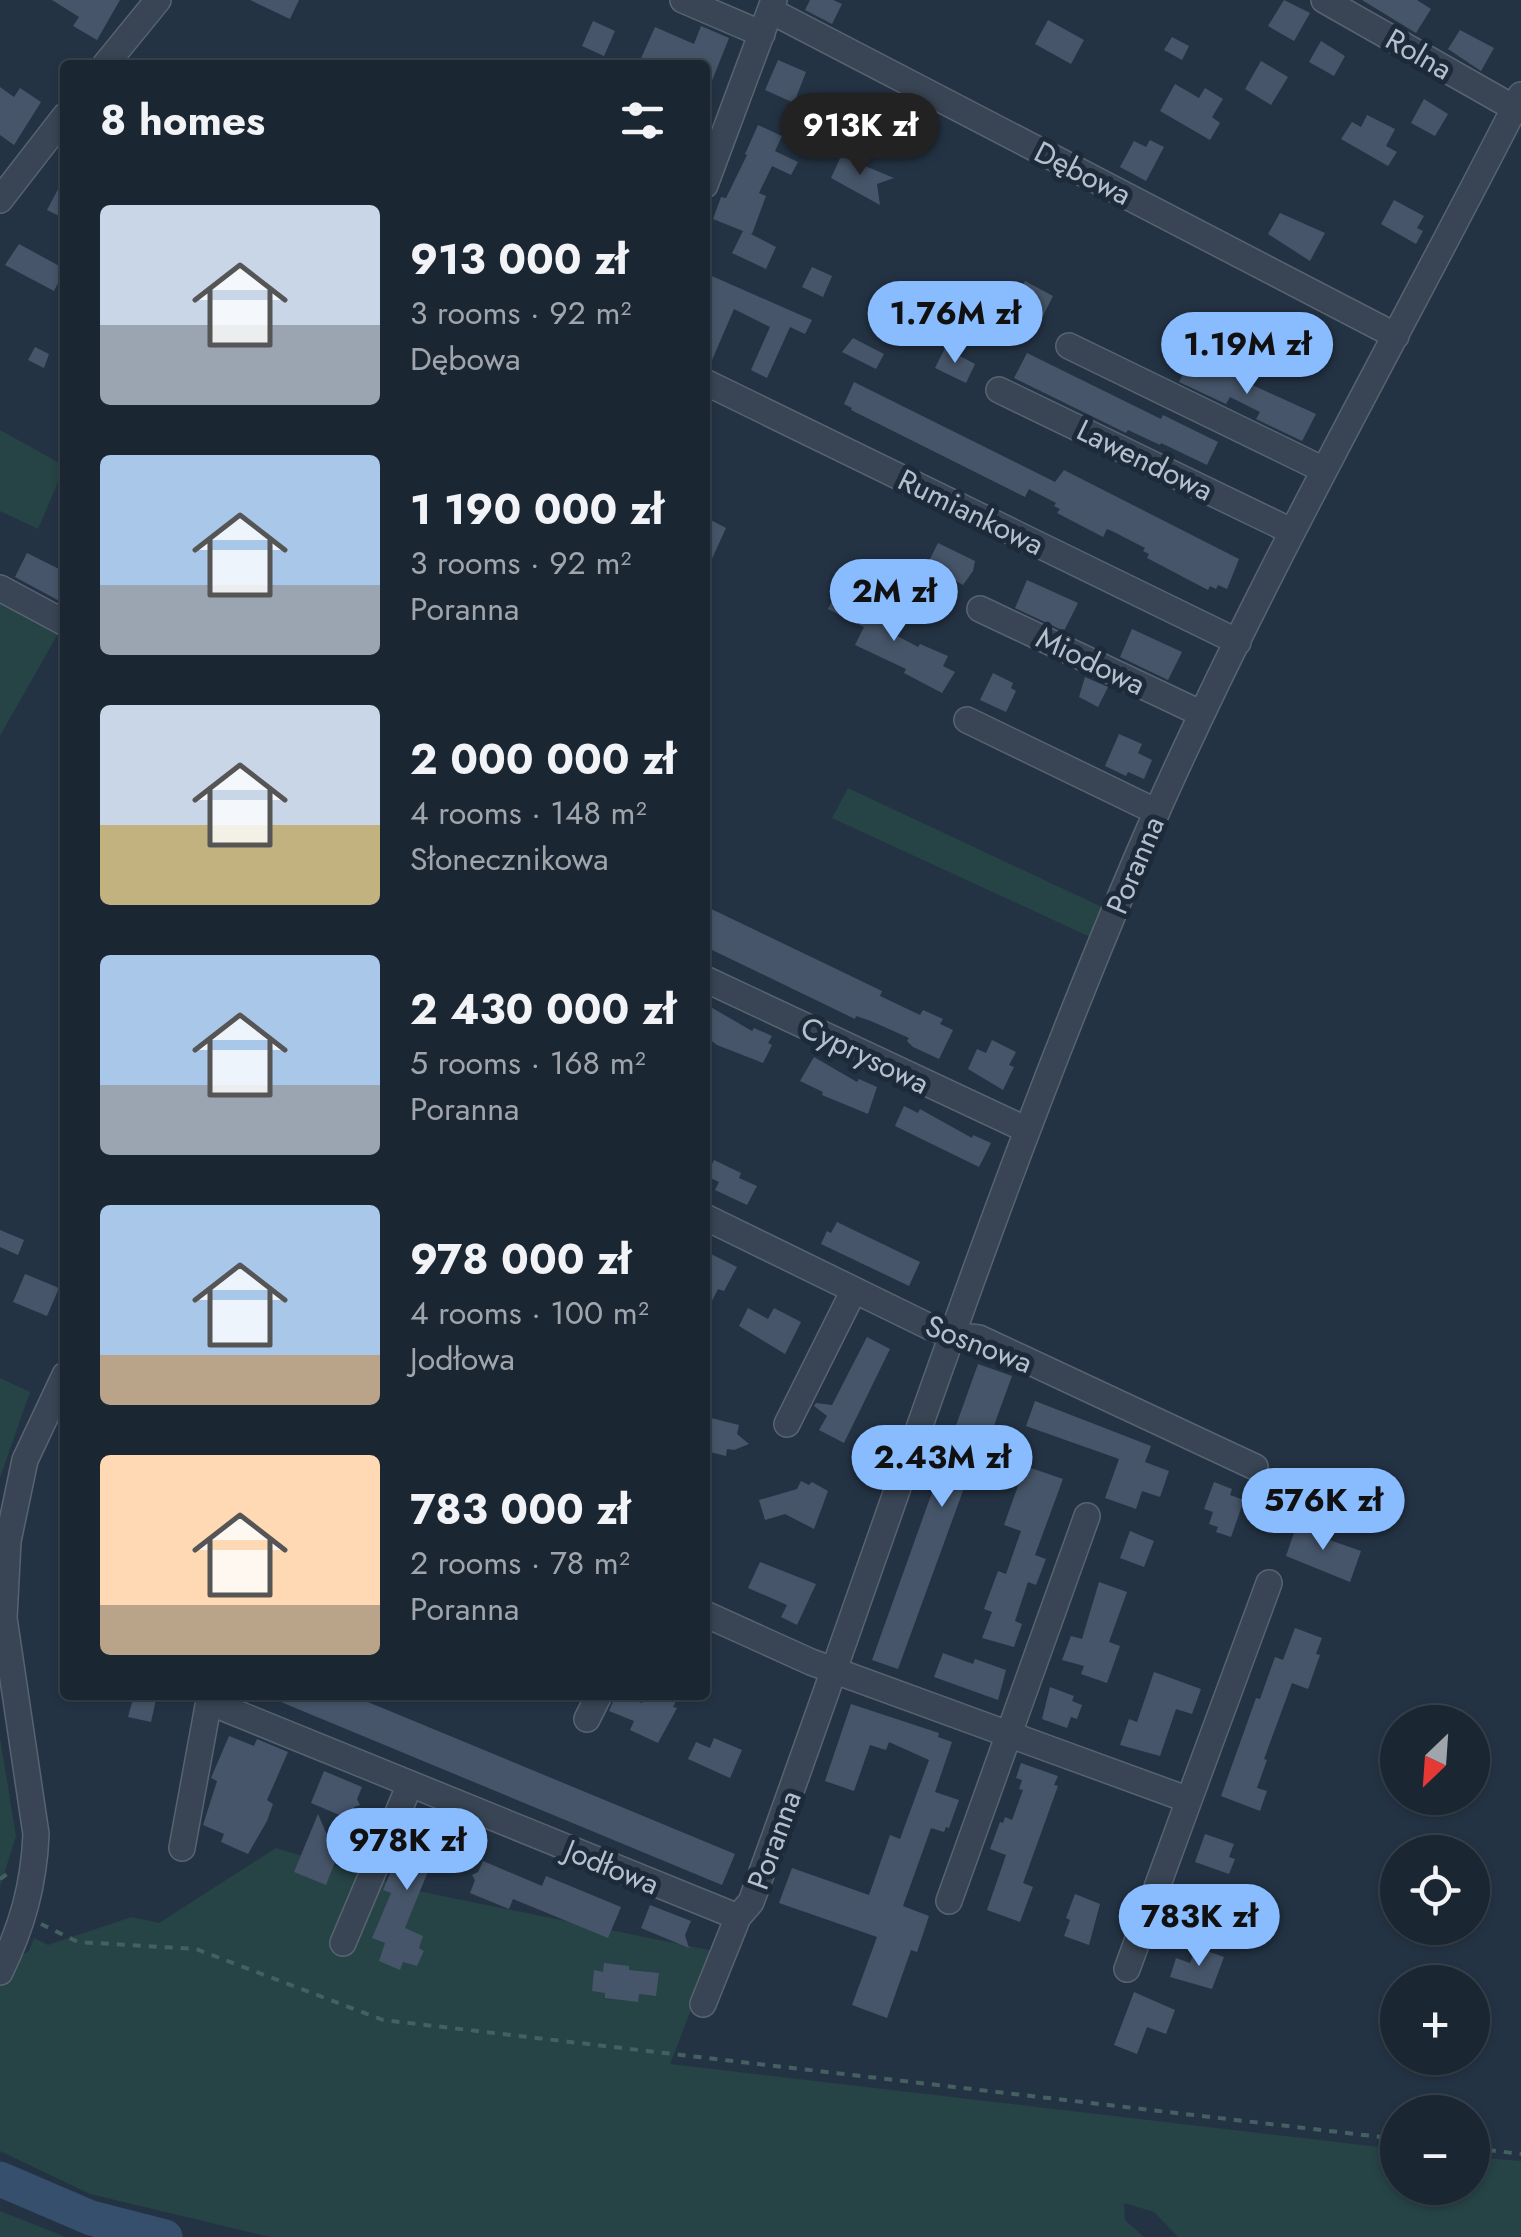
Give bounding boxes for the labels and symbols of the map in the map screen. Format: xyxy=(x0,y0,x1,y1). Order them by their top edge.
street label: Rolna xyxy=(1378,18,1460,90)
pin: 913K zł xyxy=(768,93,952,178)
street label: Dębowa xyxy=(1027,130,1139,216)
pin: 1.76M zł xyxy=(852,281,1058,366)
pin: 1.19M zł xyxy=(1144,312,1350,397)
street label: Lawendowa xyxy=(1070,409,1220,511)
street label: Rumiankowa xyxy=(891,458,1051,566)
pin: 2M zł xyxy=(824,559,964,644)
street label: Miodowa xyxy=(1029,616,1153,706)
street label: Poranna xyxy=(1095,809,1175,921)
street label: Cyprysowa xyxy=(794,1005,936,1105)
street label: Sosnowa xyxy=(919,1304,1039,1384)
pin: 2.43M zł xyxy=(839,1425,1045,1510)
pin: 576K zł xyxy=(1231,1468,1415,1553)
north arrow xyxy=(1380,1705,1490,1815)
street label: Poranna xyxy=(736,1784,812,1896)
pin: 978K zł xyxy=(315,1808,499,1893)
street label: Jodłowa xyxy=(555,1827,666,1905)
pin: 783K zł xyxy=(1107,1884,1291,1969)

